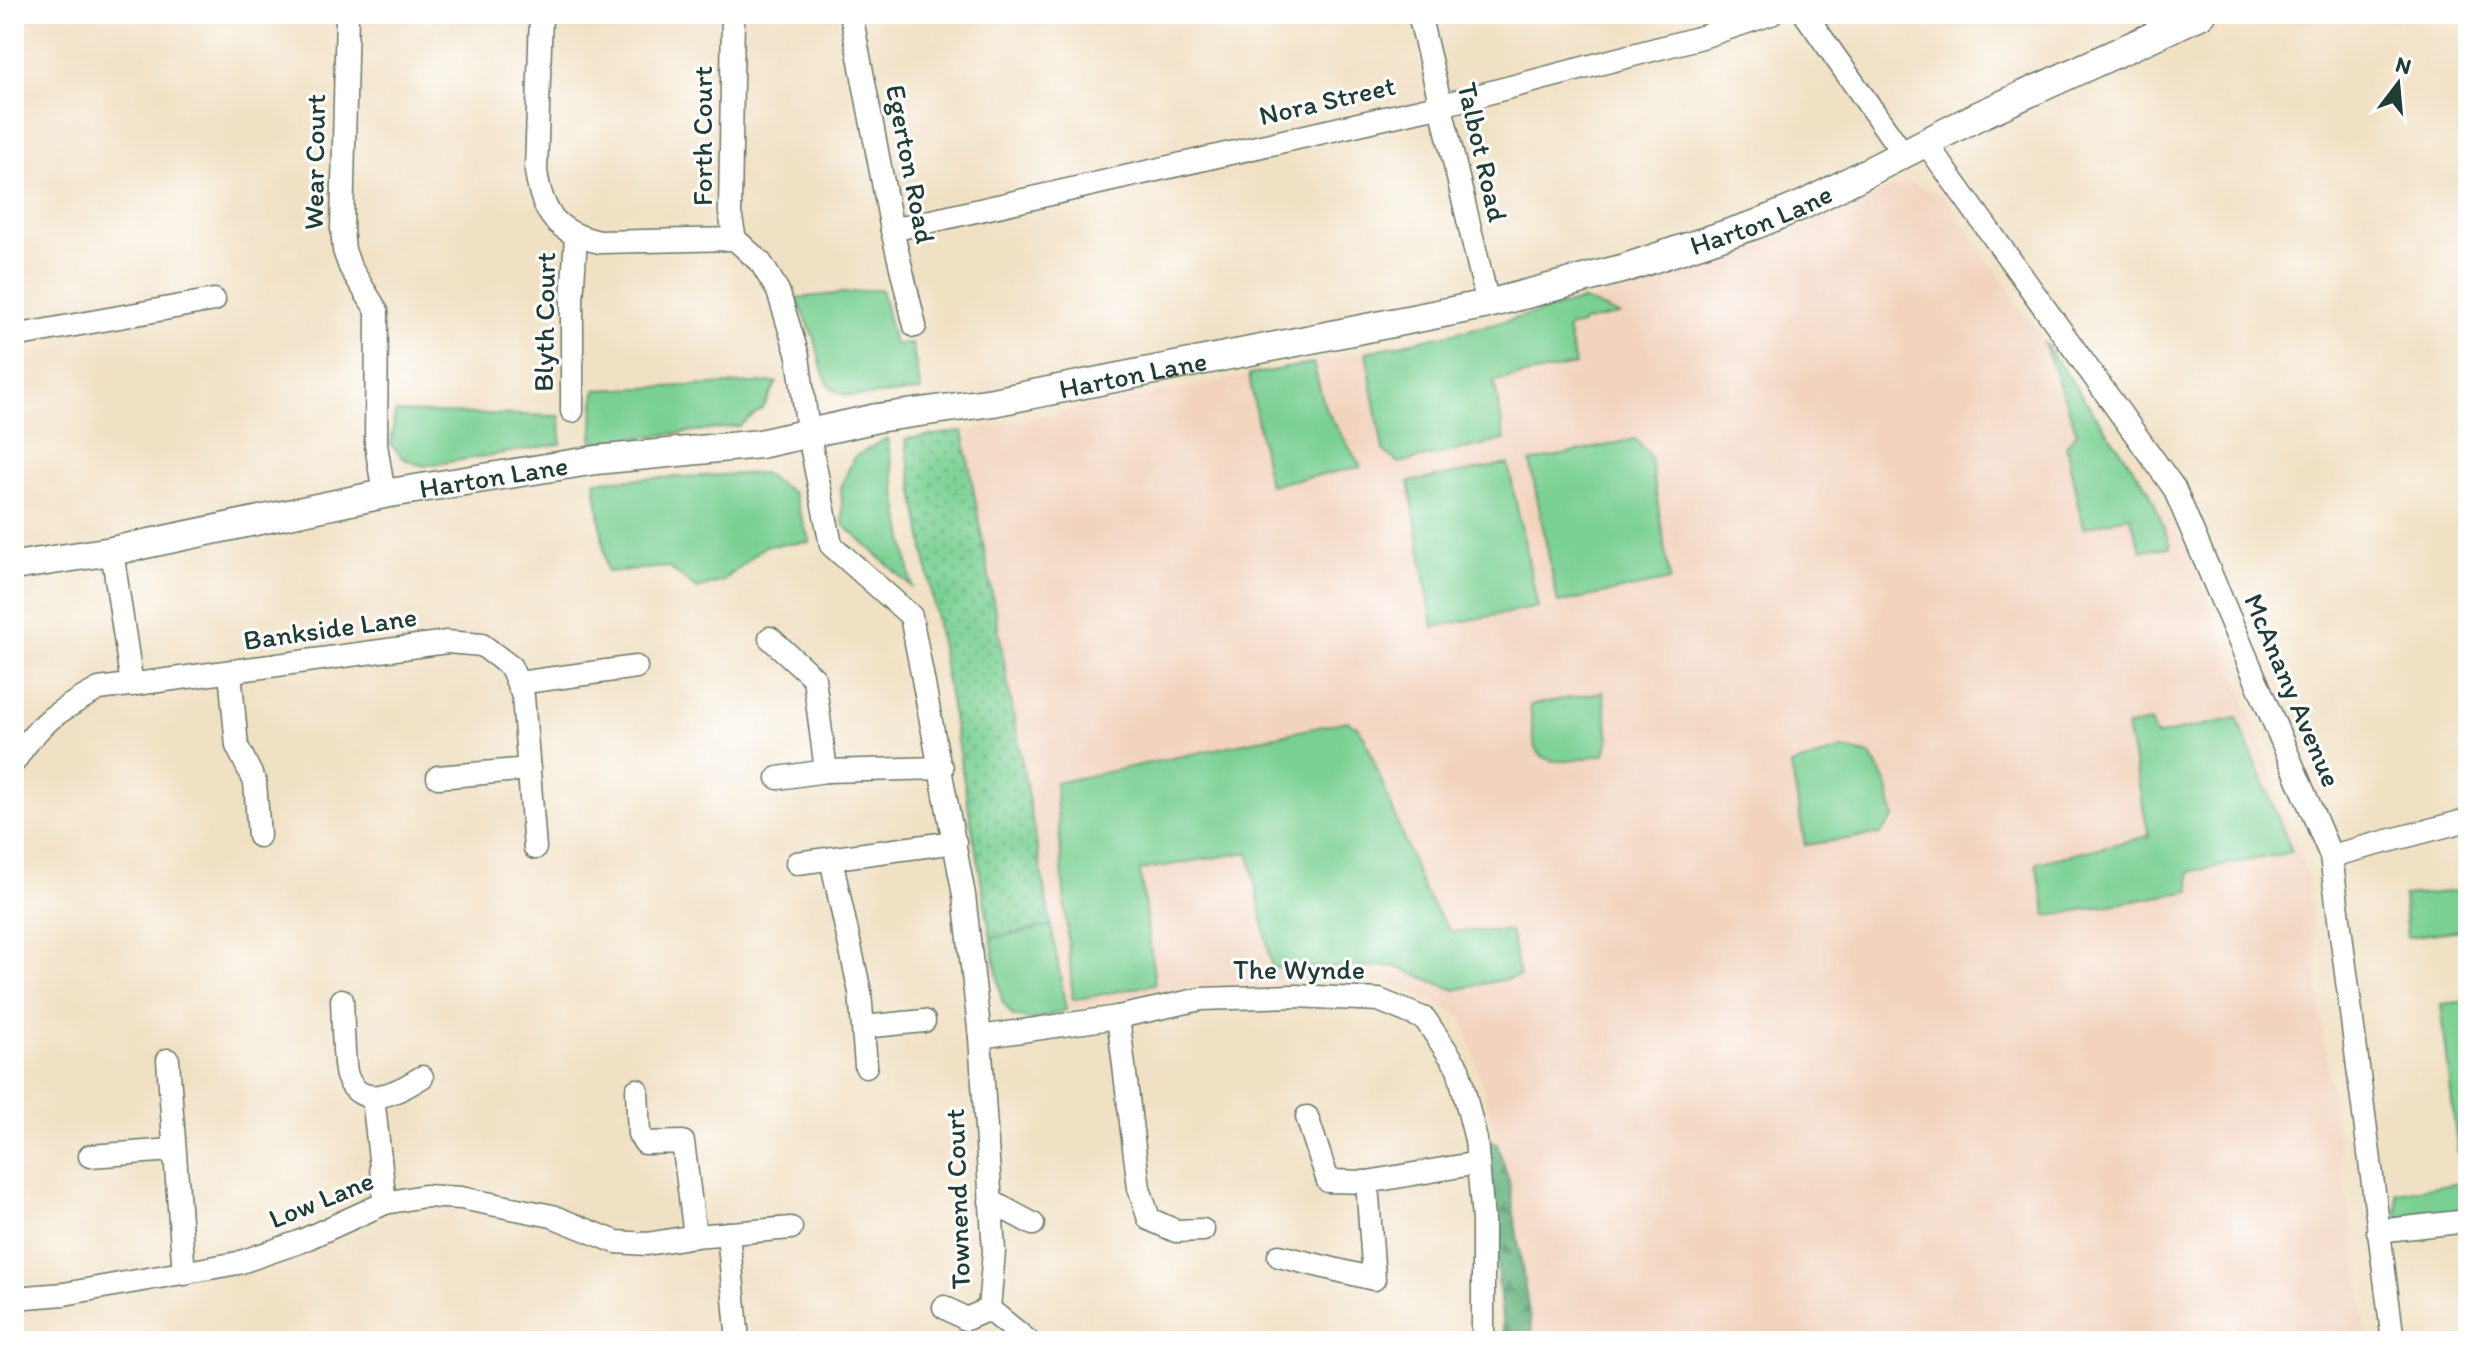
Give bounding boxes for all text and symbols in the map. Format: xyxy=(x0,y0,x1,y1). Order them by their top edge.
north arrow xyxy=(2358,44,2438,124)
text: N xyxy=(2393,50,2414,80)
street label: Forth Court xyxy=(685,66,719,206)
street label: Nora Street xyxy=(1255,68,1399,132)
street label: Talbot Road xyxy=(1450,79,1516,226)
street label: Egerton Road xyxy=(879,82,943,246)
street label: Wear Court xyxy=(296,94,332,230)
street label: Harton Lane xyxy=(1685,176,1838,262)
street label: Blyth Court xyxy=(526,252,562,392)
street label: Harton Lane xyxy=(1056,343,1210,406)
street label: Harton Lane xyxy=(417,448,570,505)
street label: McAnany Avenue xyxy=(2237,588,2349,792)
street label: Bankside Lane xyxy=(241,599,419,657)
street label: The Wynde xyxy=(1233,952,1365,986)
street label: Townend Court xyxy=(937,1108,977,1290)
street label: Low Lane xyxy=(264,1163,378,1235)

